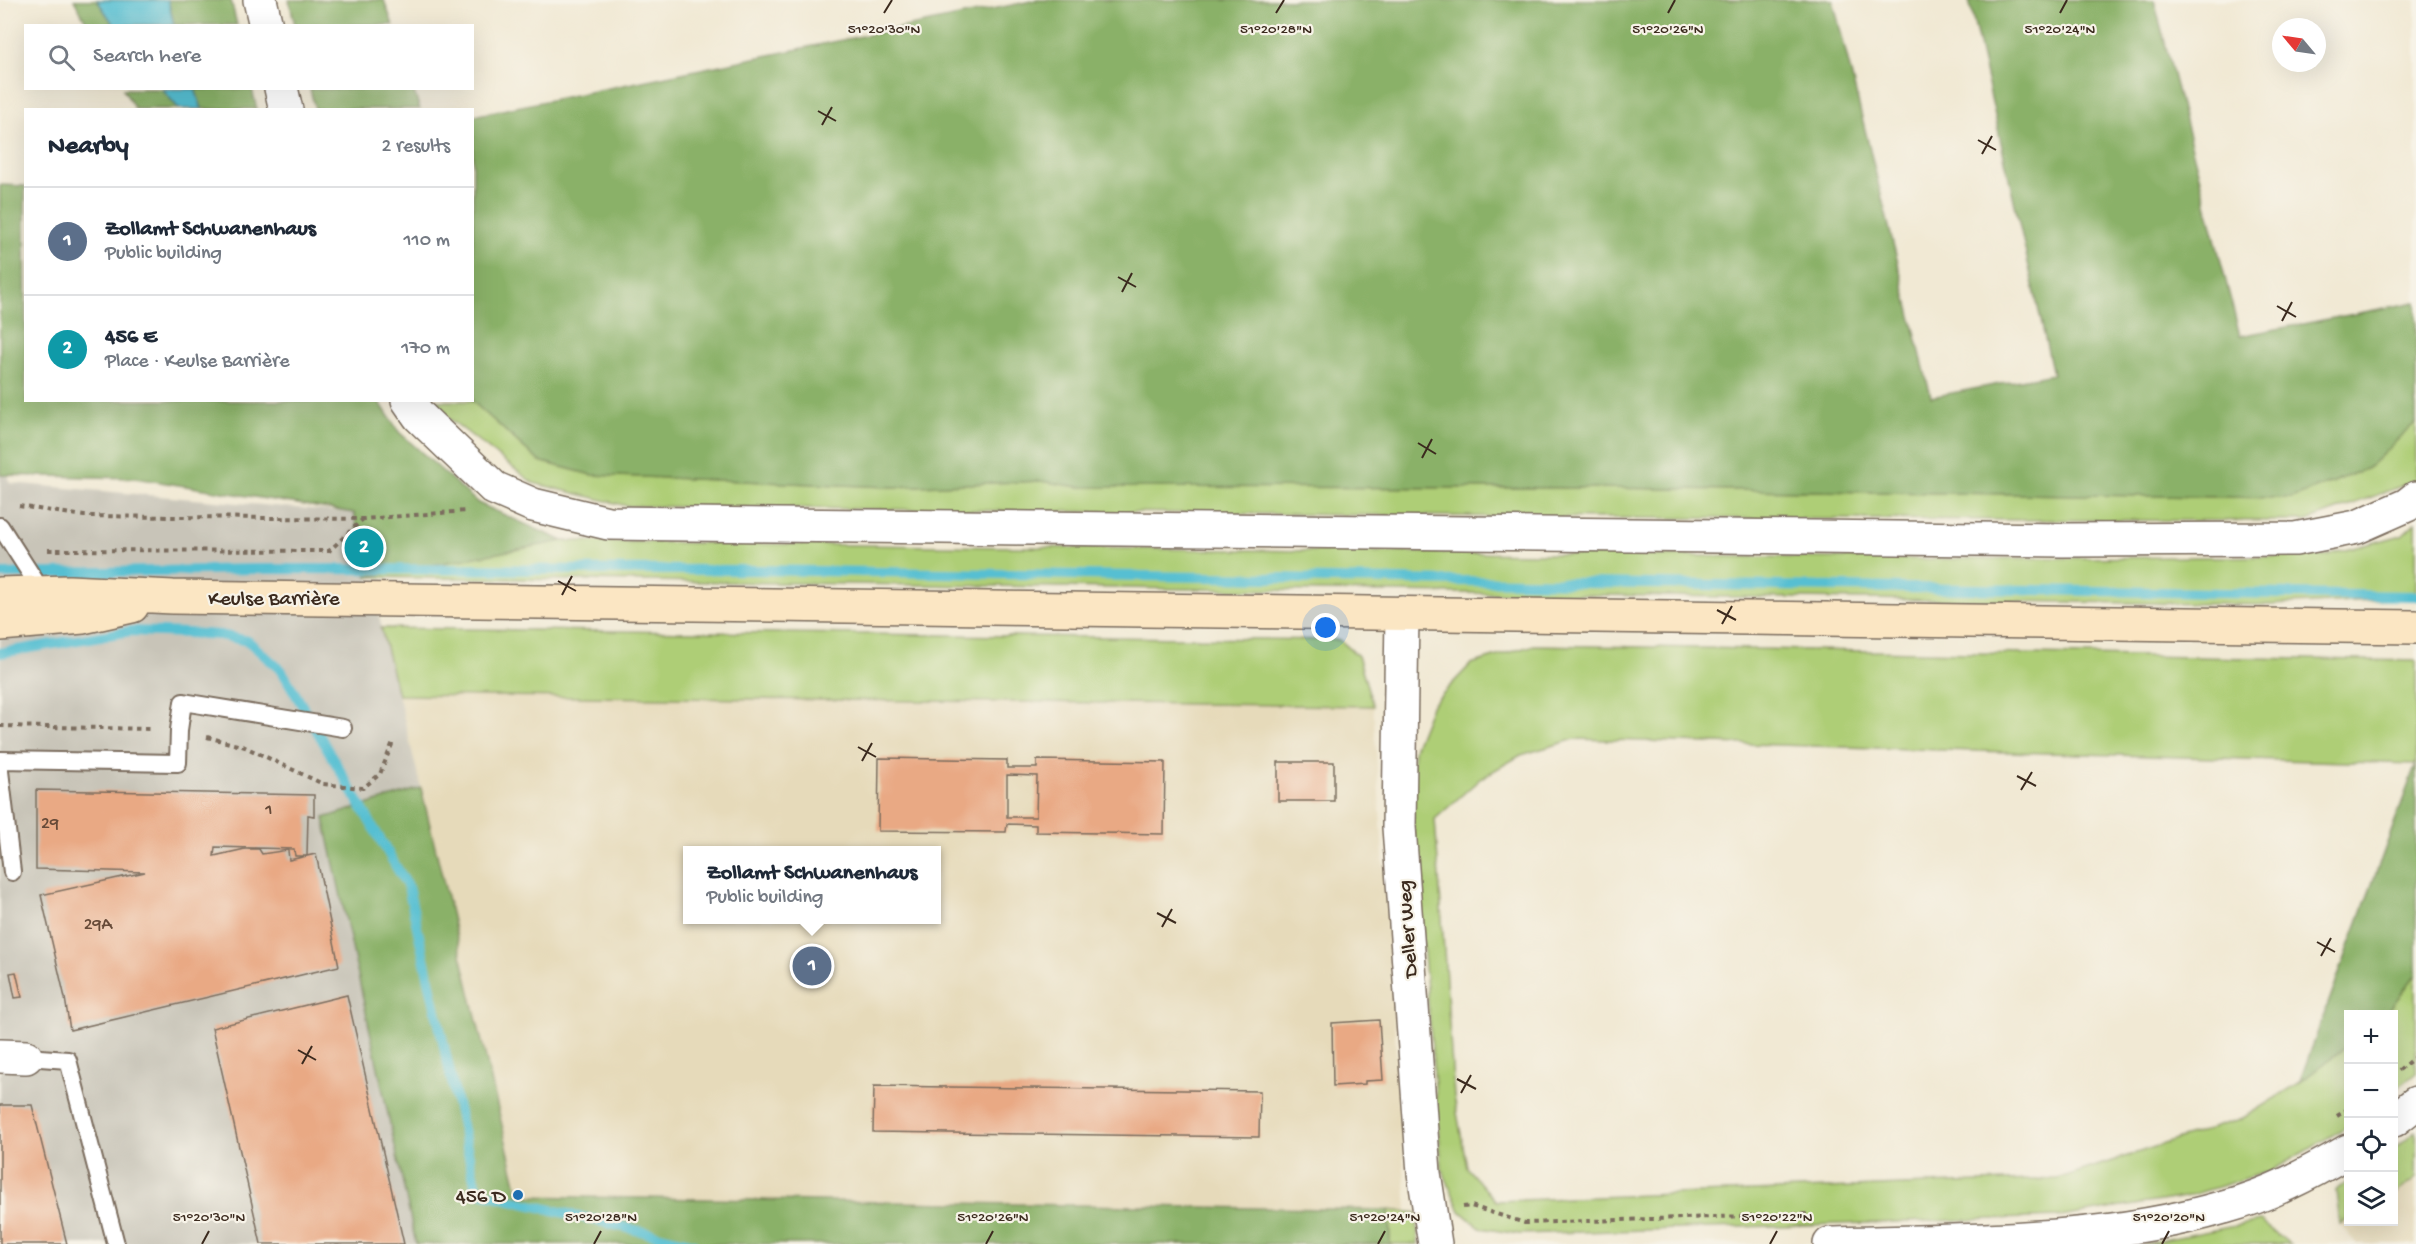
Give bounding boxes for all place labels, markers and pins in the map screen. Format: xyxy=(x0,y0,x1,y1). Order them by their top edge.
pin: 2 xyxy=(344,526,384,570)
pin: 1 xyxy=(792,944,832,988)
place label: 456 D xyxy=(456,1186,506,1211)
marker: 456 D xyxy=(511,1188,525,1202)

